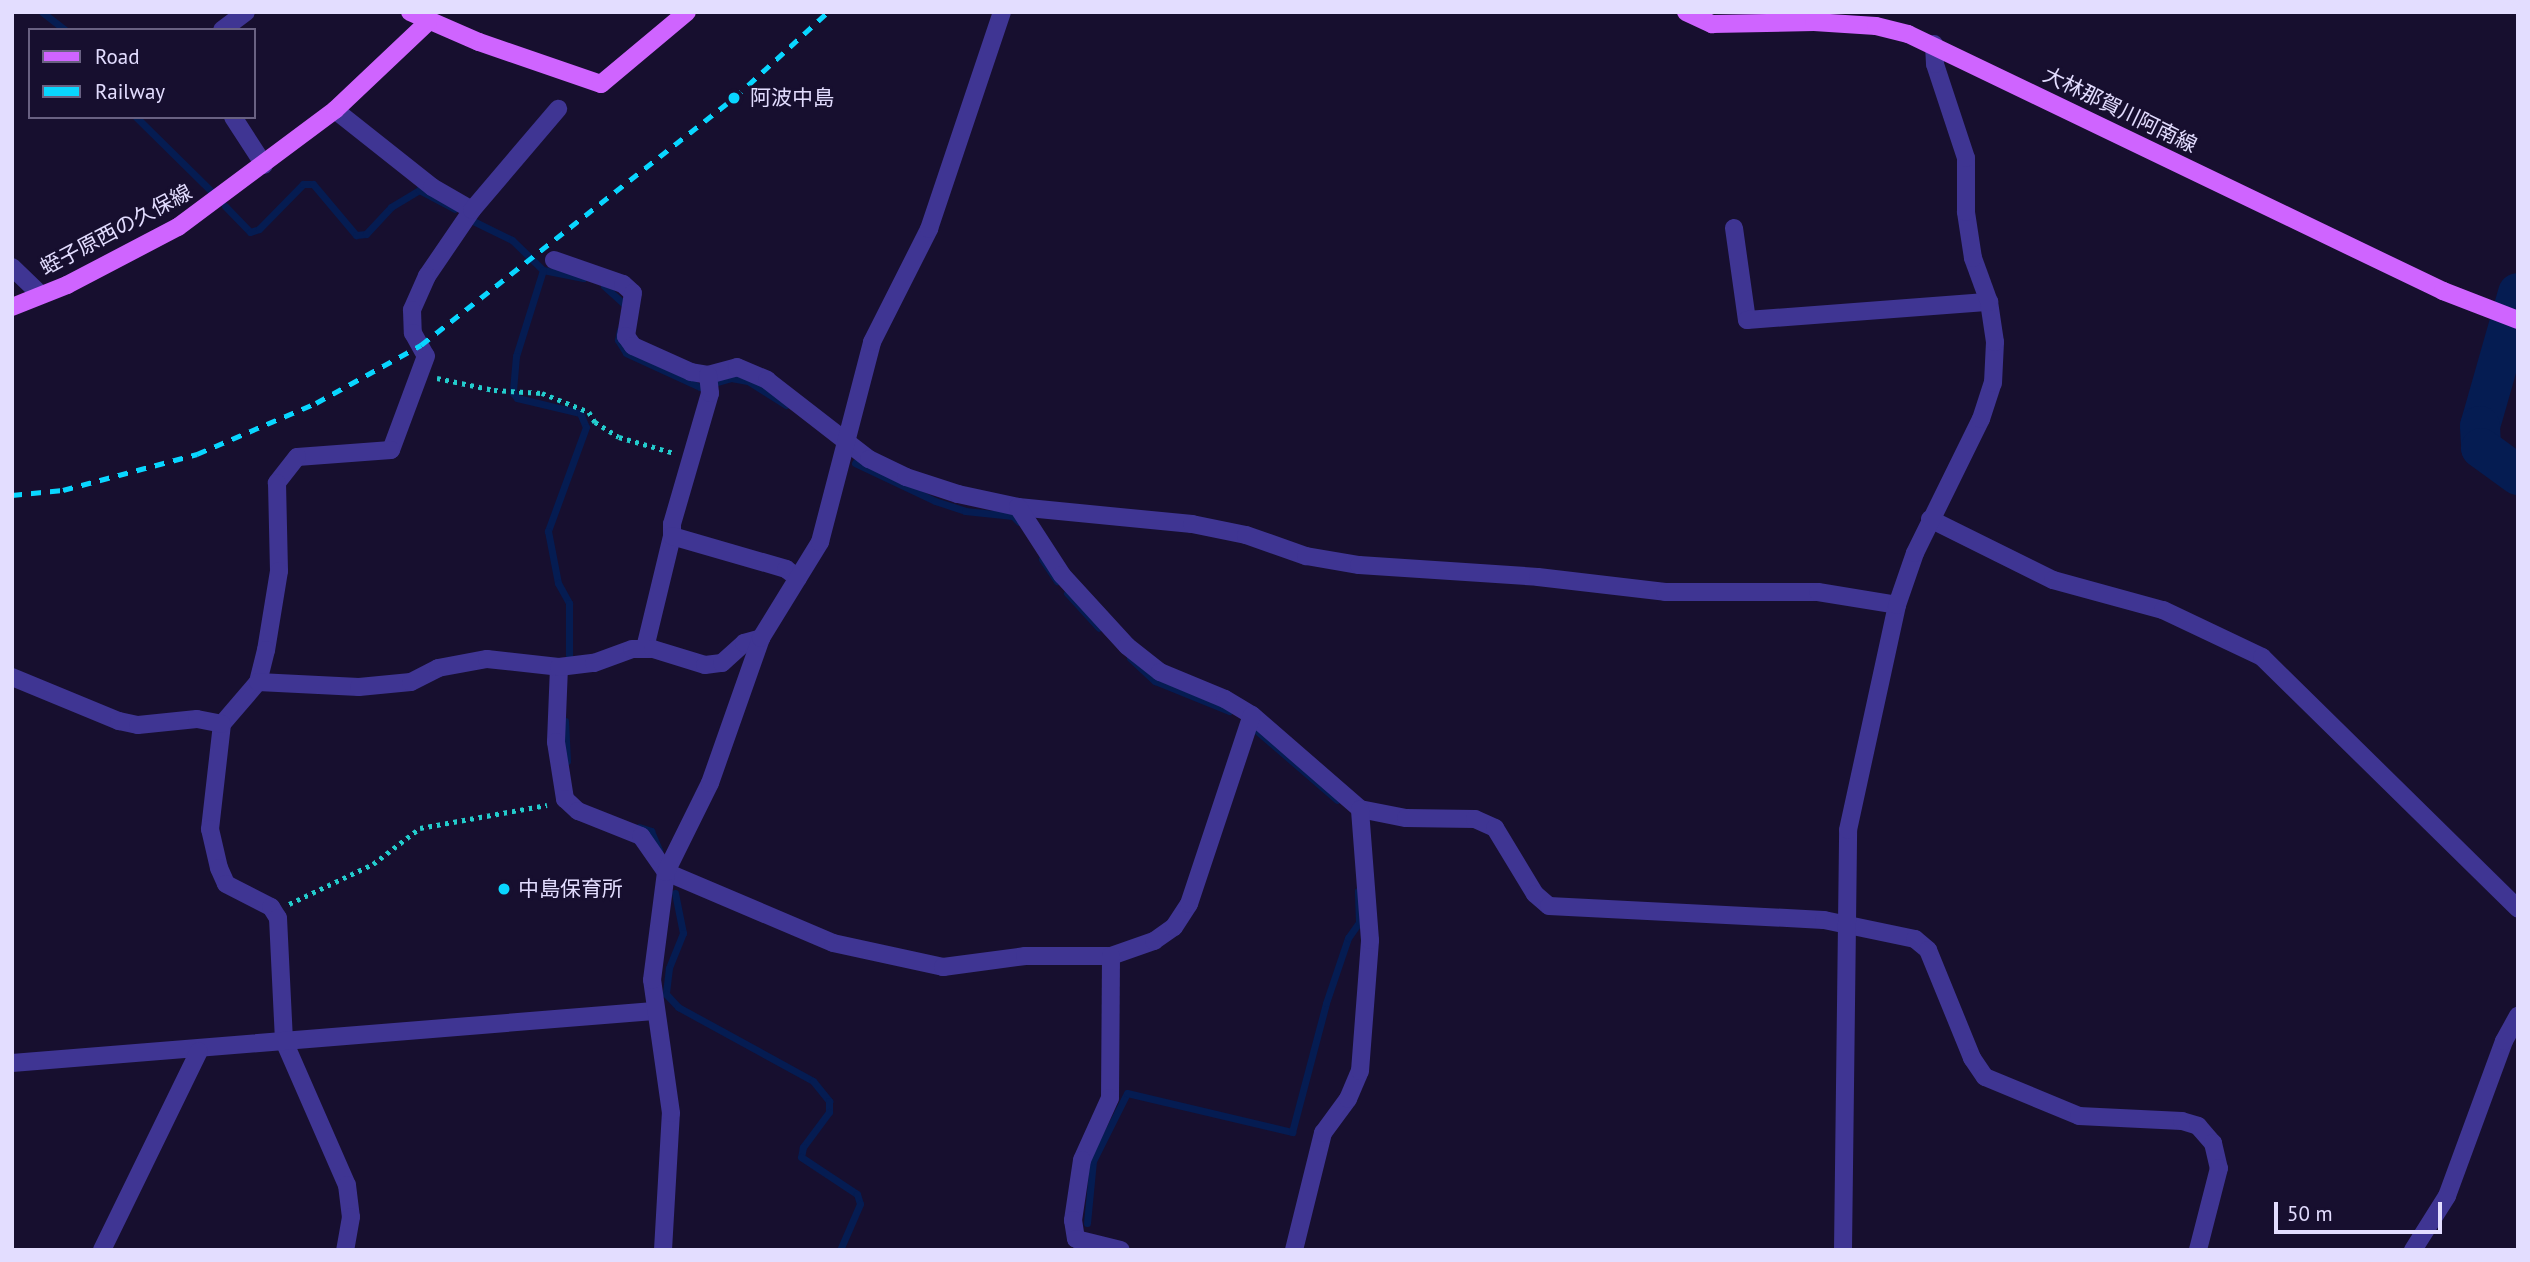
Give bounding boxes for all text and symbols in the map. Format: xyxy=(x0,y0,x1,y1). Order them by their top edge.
legend xyxy=(28,28,256,119)
text: Road xyxy=(95,43,139,70)
street label: 大林那賀川阿南線 xyxy=(2039,62,2201,158)
text: Railway xyxy=(95,78,165,105)
place label: 阿波中島 xyxy=(750,85,834,111)
marker: 阿波中島 xyxy=(724,88,744,108)
street label: 蛭子原西の久保線 xyxy=(36,179,196,281)
place label: 中島保育所 xyxy=(518,876,623,902)
marker: 中島保育所 xyxy=(496,881,512,897)
scale bar xyxy=(2278,1188,2446,1232)
text: 50 m xyxy=(2287,1200,2333,1227)

